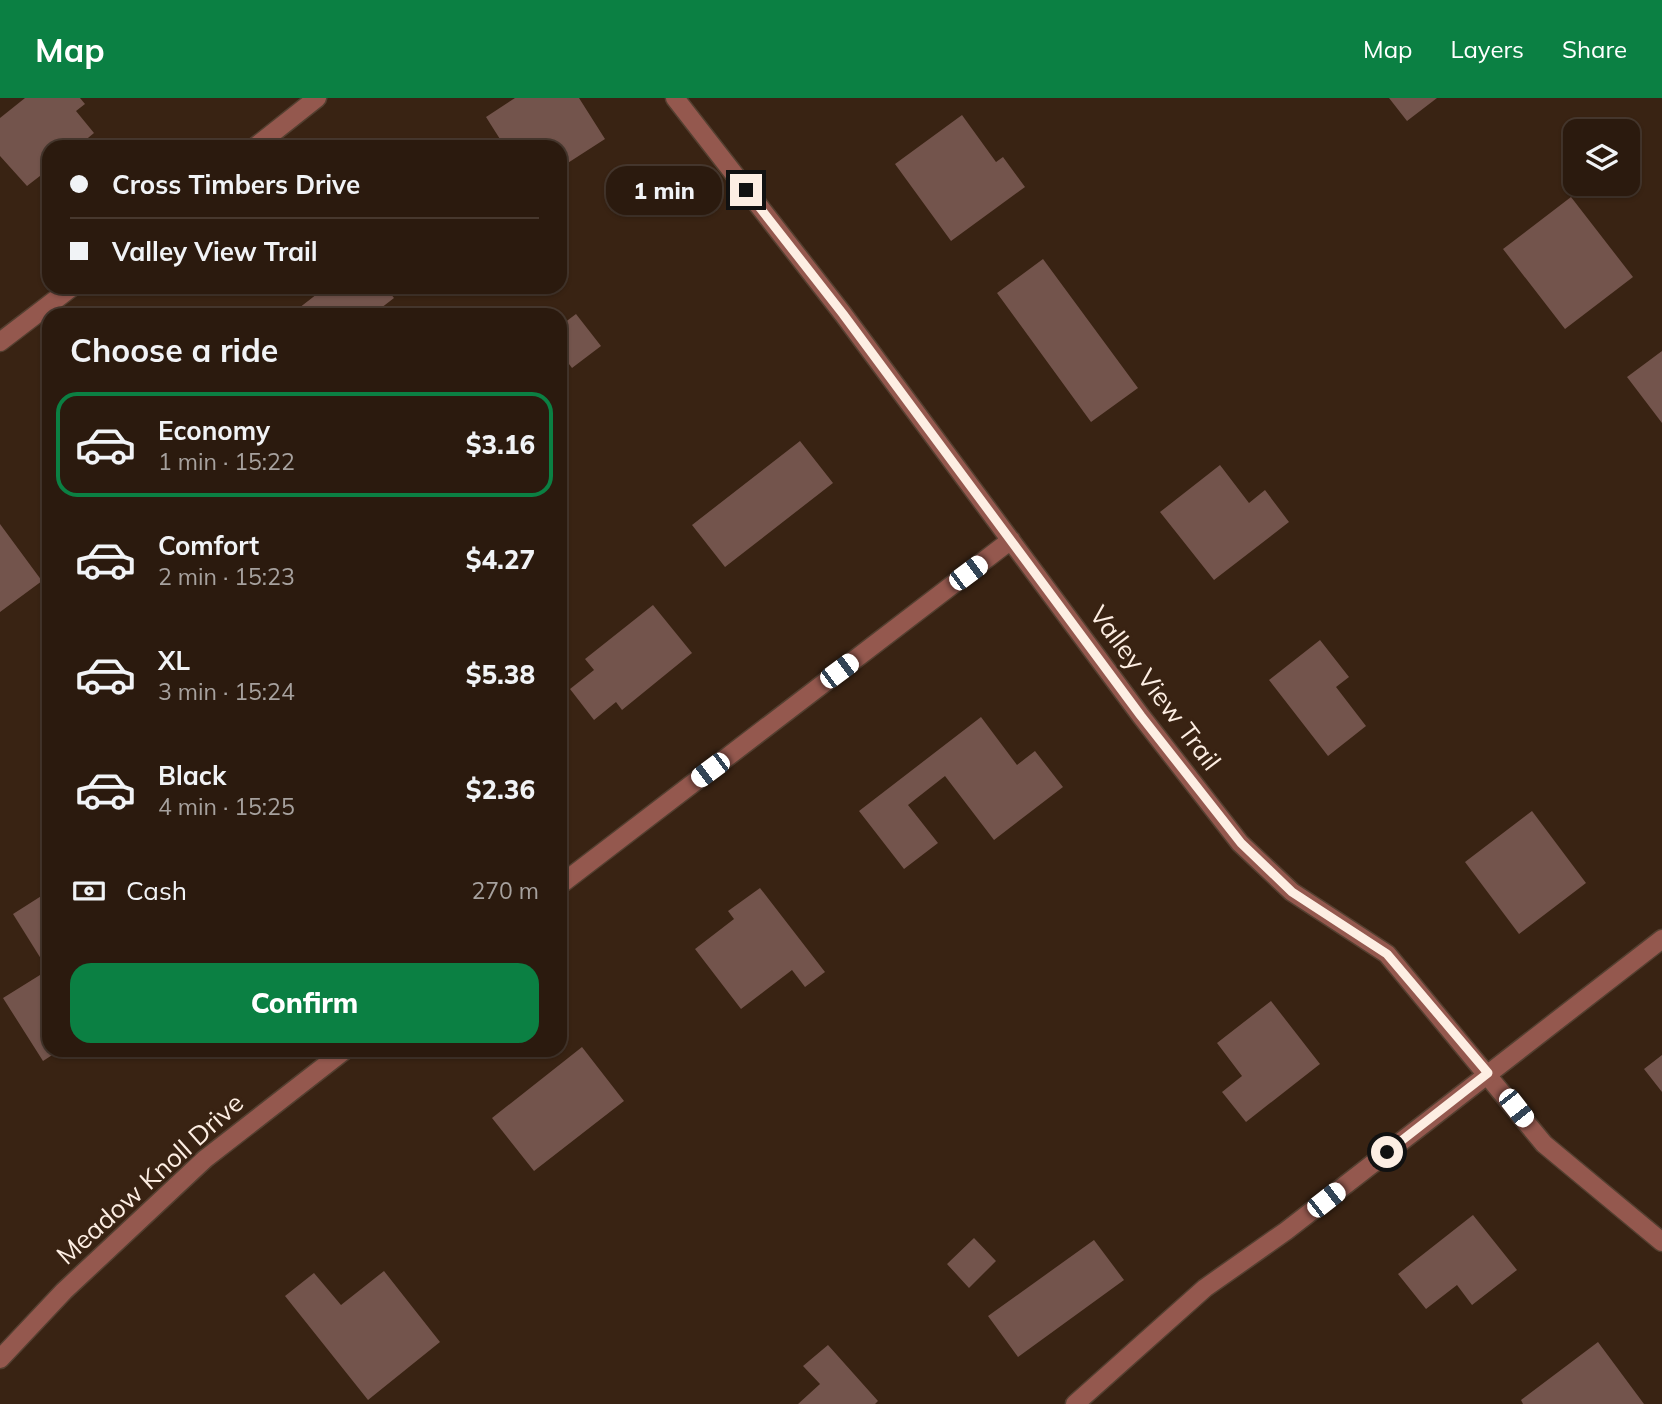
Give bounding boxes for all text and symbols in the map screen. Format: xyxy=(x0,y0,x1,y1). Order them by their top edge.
text: Map xyxy=(35,29,105,70)
text: Map xyxy=(1363,34,1412,64)
text: Layers xyxy=(1450,34,1524,64)
text: Share xyxy=(1562,34,1627,64)
map controls xyxy=(1563,119,1640,196)
button: layers xyxy=(1563,119,1640,196)
callout: 1 min xyxy=(606,166,722,214)
text: Cross Timbers Drive xyxy=(112,168,360,201)
route end xyxy=(730,174,762,206)
text: 1 min xyxy=(633,176,695,205)
text: Valley View Trail xyxy=(112,235,318,268)
text: Choose a ride xyxy=(70,330,278,370)
icon: car xyxy=(74,413,137,476)
text: Economy xyxy=(158,414,270,447)
text: $3.16 xyxy=(466,428,535,461)
text: 1 min · 15:22 xyxy=(158,447,295,476)
icon: car xyxy=(74,528,137,591)
text: Comfort xyxy=(158,529,259,562)
text: $4.27 xyxy=(466,543,535,576)
car xyxy=(945,552,992,594)
text: 2 min · 15:23 xyxy=(158,562,295,591)
street label: Valley View Trail xyxy=(1083,599,1228,777)
icon: car xyxy=(74,643,137,706)
text: XL xyxy=(158,644,190,677)
car xyxy=(816,650,863,692)
text: $5.38 xyxy=(466,658,535,691)
text: 3 min · 15:24 xyxy=(158,677,295,706)
car xyxy=(687,749,734,791)
icon: car xyxy=(74,758,137,821)
text: Black xyxy=(158,759,226,792)
text: $2.36 xyxy=(466,773,535,806)
text: 4 min · 15:25 xyxy=(158,792,295,821)
icon: cash xyxy=(70,872,108,910)
text: Cash xyxy=(126,874,187,907)
text: 270 m xyxy=(471,876,539,905)
button: Confirm xyxy=(70,963,539,1043)
car xyxy=(1495,1085,1538,1131)
street label: Meadow Knoll Drive xyxy=(49,1086,250,1271)
route start xyxy=(1371,1136,1403,1168)
car xyxy=(1303,1179,1350,1221)

